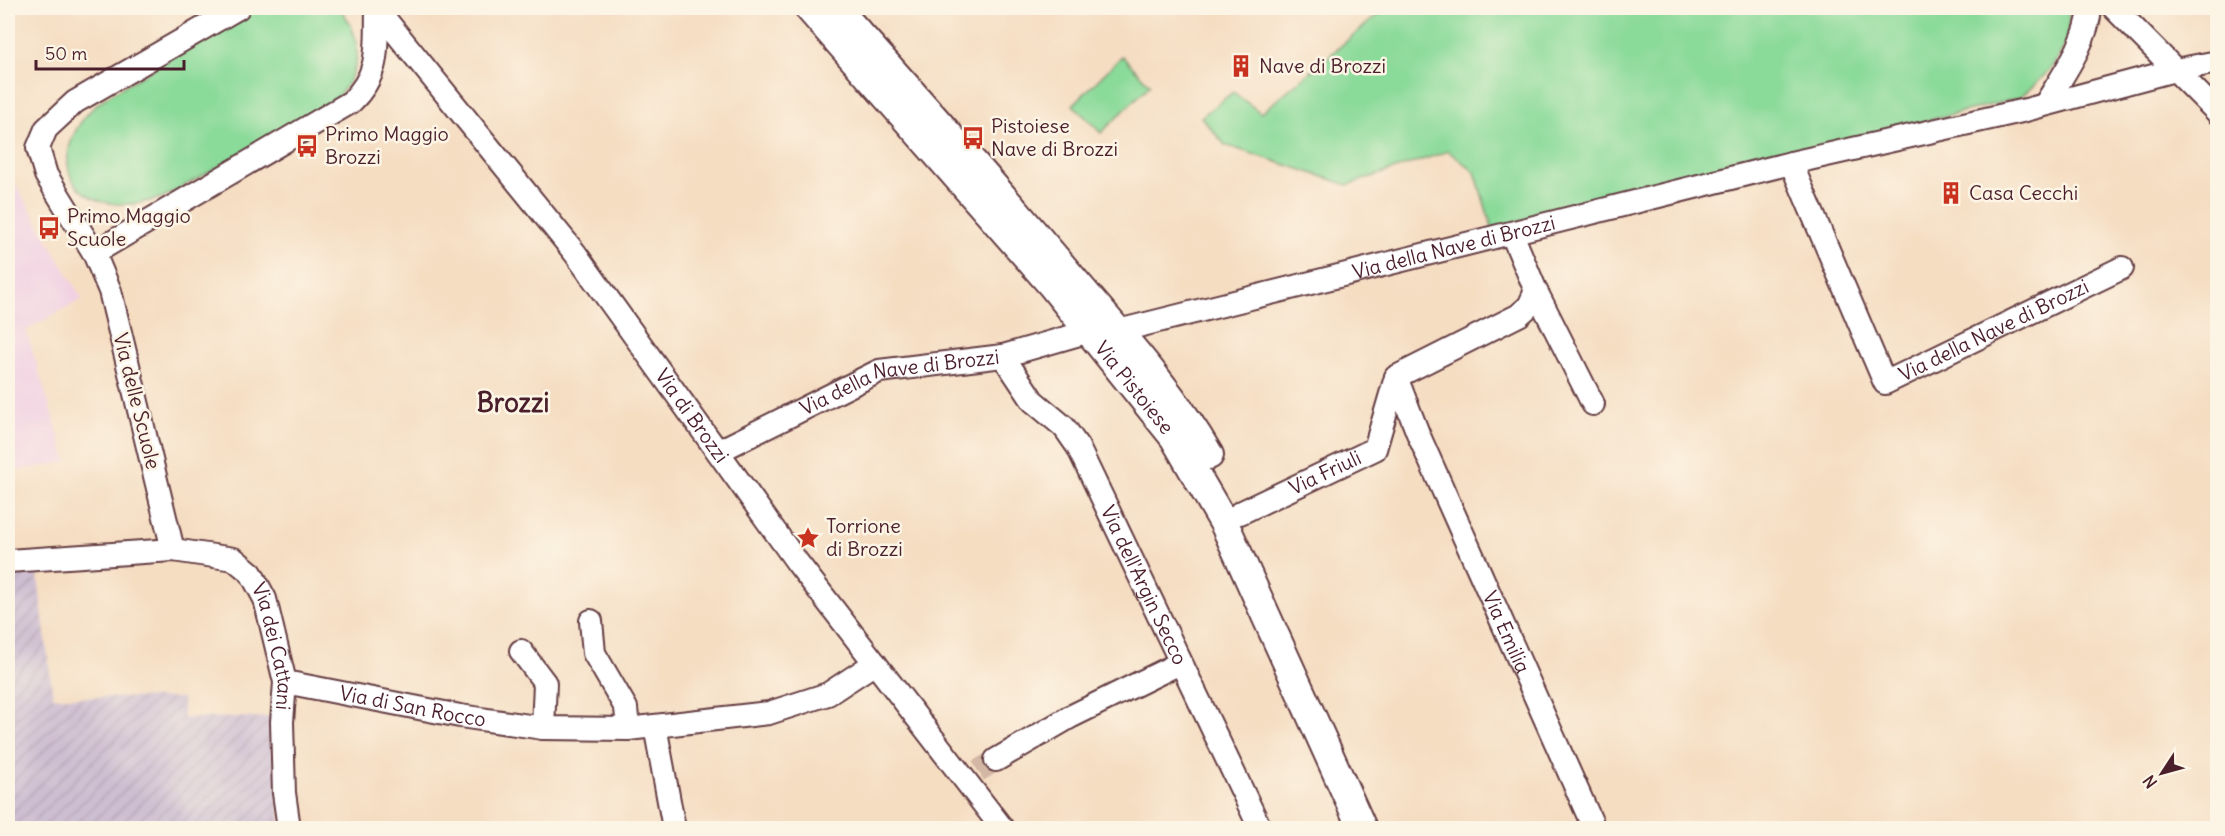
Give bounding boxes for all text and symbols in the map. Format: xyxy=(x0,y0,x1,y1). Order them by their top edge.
scale bar xyxy=(36,33,184,71)
text: 50 m xyxy=(45,42,87,65)
building icon: Nave di Brozzi xyxy=(1228,53,1254,79)
place label: Nave di Brozzi xyxy=(1259,53,1386,78)
place label: Pistoiese Nave di Brozzi xyxy=(991,113,1118,161)
place label: Primo Maggio Brozzi xyxy=(325,121,449,169)
bus stop icon: Pistoiese Nave di Brozzi xyxy=(960,125,986,151)
bus stop icon: Primo Maggio Brozzi xyxy=(294,133,320,159)
building icon: Casa Cecchi xyxy=(1938,180,1964,206)
place label: Casa Cecchi xyxy=(1969,180,2078,205)
place label: Primo Maggio Scuole xyxy=(67,203,191,251)
street label: Via della Nave di Brozzi xyxy=(1350,209,1557,284)
bus stop icon: Primo Maggio Scuole xyxy=(36,215,62,241)
street label: Via della Nave di Brozzi xyxy=(1894,273,2092,386)
street label: Via delle Scuole xyxy=(108,330,166,472)
street label: Via Pistoiese xyxy=(1090,336,1180,439)
street label: Via della Nave di Brozzi xyxy=(796,344,1001,421)
street label: Via di Brozzi xyxy=(650,363,735,467)
district label: Brozzi xyxy=(477,386,549,419)
street label: Via Friuli xyxy=(1285,445,1365,500)
street label: Via dell'Argin Secco xyxy=(1096,501,1193,669)
place label: Torrione di Brozzi xyxy=(826,513,903,561)
place icon: Torrione di Brozzi xyxy=(795,525,821,551)
street label: Via dei Cattani xyxy=(247,578,298,711)
street label: Via Emilia xyxy=(1478,587,1536,677)
street label: Via di San Rocco xyxy=(338,680,487,732)
north arrow xyxy=(2132,743,2192,803)
text: N xyxy=(2139,771,2161,792)

